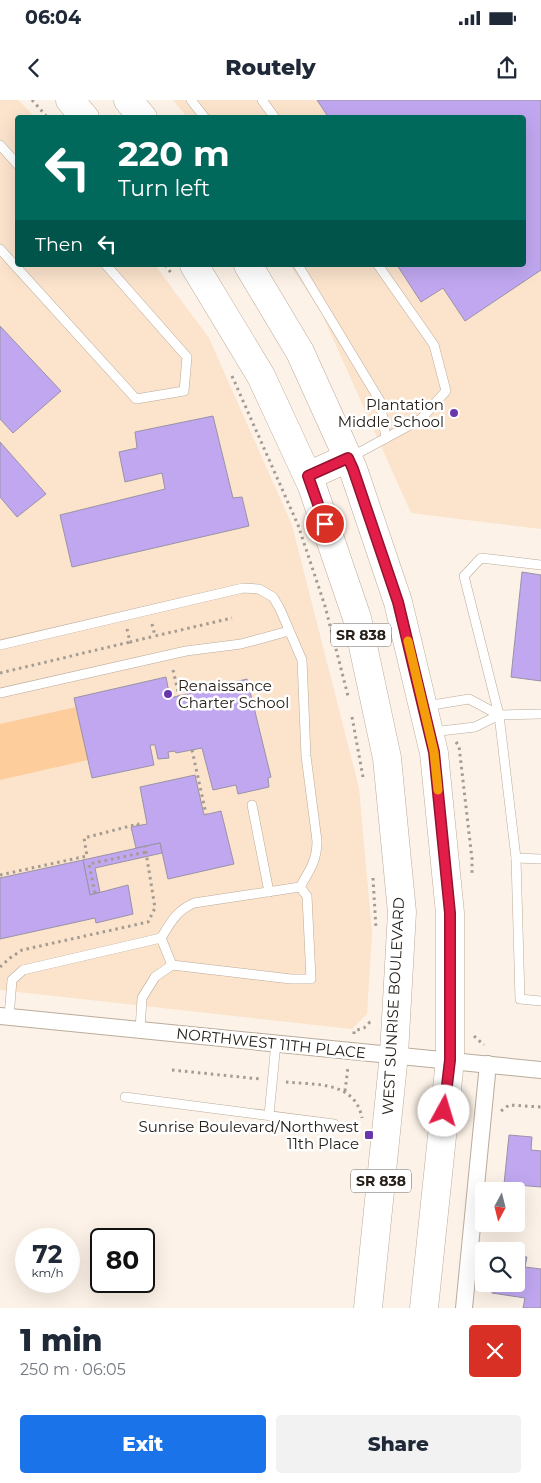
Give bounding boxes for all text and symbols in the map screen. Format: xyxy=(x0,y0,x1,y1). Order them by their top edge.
text: 06:04 xyxy=(25,6,81,29)
icon: back xyxy=(20,54,48,82)
text: Routely xyxy=(225,54,316,81)
icon: share xyxy=(493,54,521,82)
text: 220 m xyxy=(118,132,230,175)
icon: left xyxy=(35,135,100,200)
text: Turn left xyxy=(118,175,210,202)
icon: left xyxy=(93,230,121,258)
text: Then xyxy=(35,233,83,256)
place label: Plantation Middle School xyxy=(338,395,444,431)
marker: Plantation Middle School xyxy=(448,407,460,419)
pin xyxy=(304,503,346,545)
icon: arrive xyxy=(311,510,339,538)
road number: SR 838 xyxy=(331,624,391,646)
place label: Renaissance Charter School xyxy=(178,676,289,712)
marker: Renaissance Charter School xyxy=(162,688,174,700)
street label: WEST SUNRISE BOULEVARD xyxy=(378,896,408,1116)
street label: NORTHWEST 11TH PLACE xyxy=(175,1024,367,1062)
position arrow xyxy=(417,1084,469,1136)
place label: Sunrise Boulevard/Northwest 11th Place xyxy=(139,1117,359,1153)
marker: Sunrise Boulevard/Northwest 11th Place xyxy=(363,1129,375,1141)
road number: SR 838 xyxy=(351,1170,411,1192)
north arrow xyxy=(475,1182,525,1232)
map controls xyxy=(475,1182,525,1292)
speed limit sign: 80 xyxy=(90,1228,155,1293)
text: 72 xyxy=(32,1239,63,1269)
button: search xyxy=(475,1242,525,1292)
text: km/h xyxy=(31,1265,64,1280)
text: 1 min xyxy=(20,1322,103,1359)
button: close xyxy=(469,1325,521,1377)
text: 250 m · 06:05 xyxy=(20,1360,126,1379)
button: Exit xyxy=(20,1415,266,1473)
button: Share xyxy=(276,1415,521,1473)

